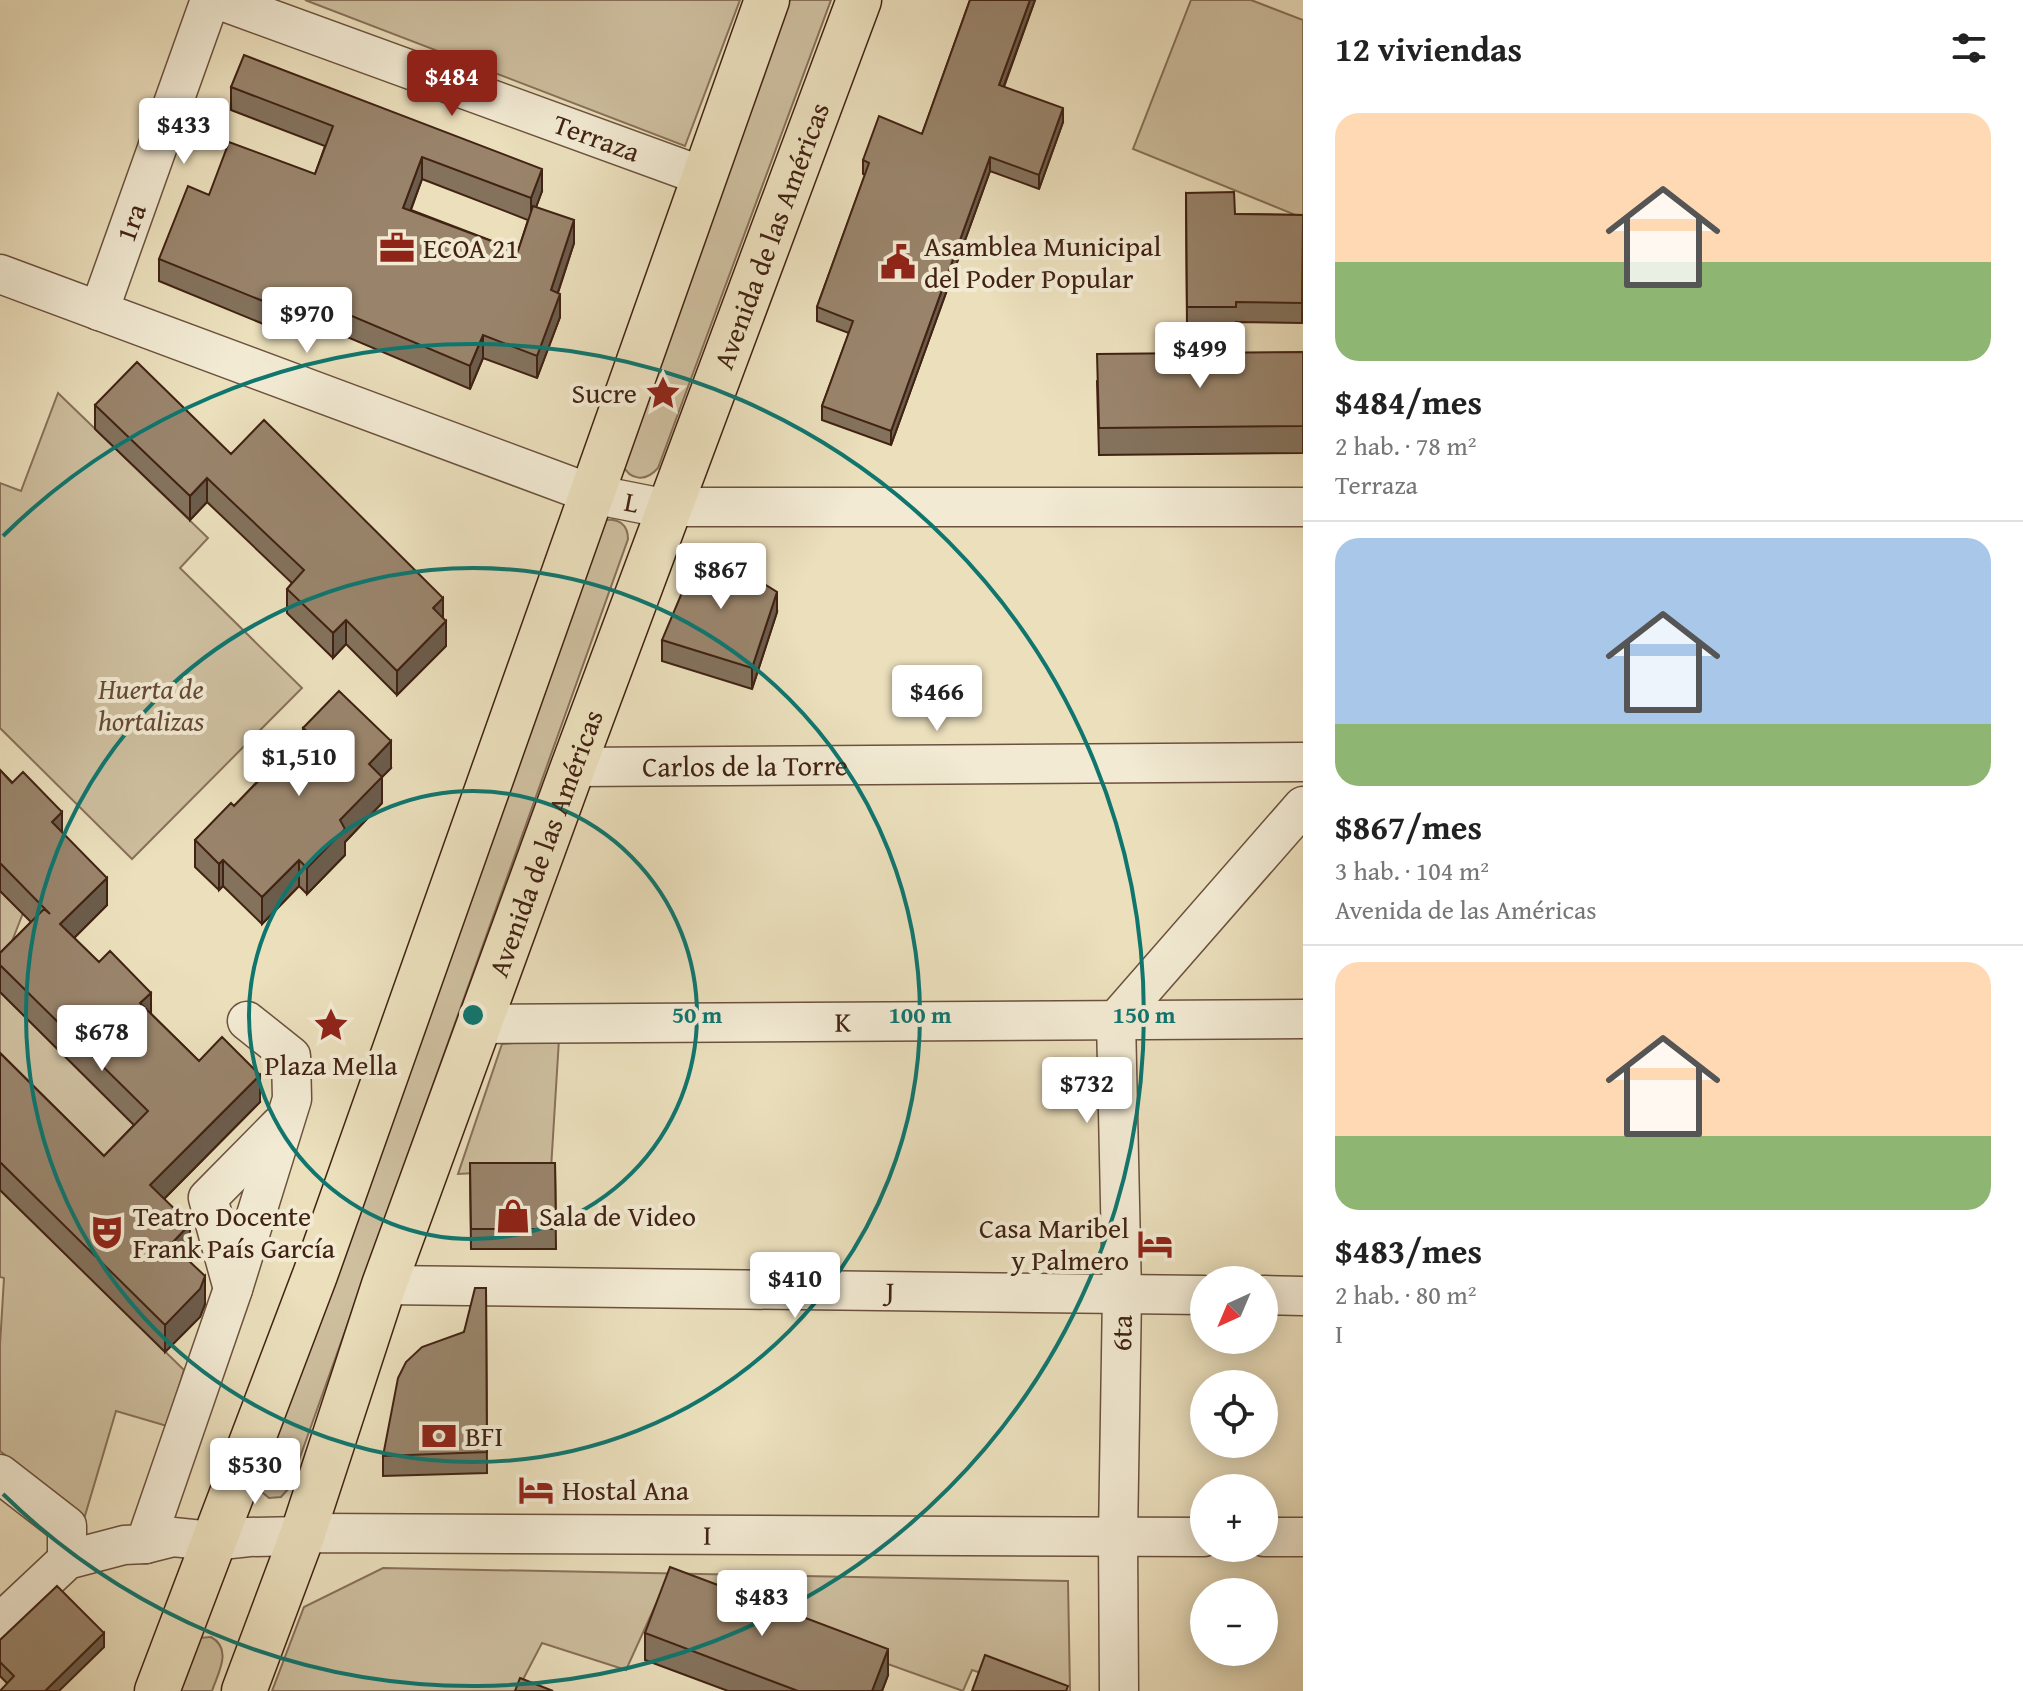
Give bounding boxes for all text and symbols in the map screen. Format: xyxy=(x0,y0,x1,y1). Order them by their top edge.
text: 12 viviendas xyxy=(1335,24,1522,73)
icon: filters xyxy=(1947,26,1991,70)
pin: $484 xyxy=(405,50,499,118)
text: $484 xyxy=(425,56,479,95)
street label: Avenida de las Américas xyxy=(702,96,839,375)
pin: $433 xyxy=(137,98,231,166)
street label: Terraza xyxy=(548,103,647,172)
text: $433 xyxy=(157,104,211,143)
icon: home xyxy=(1591,165,1735,309)
street label: 1ra xyxy=(104,197,156,247)
place label: Asamblea Municipal del Poder Popular xyxy=(924,225,1161,298)
place label: ECOA 21 xyxy=(423,227,519,268)
office icon: ECOA 21 xyxy=(378,229,416,267)
public building icon: Asamblea Municipal del Poder Popular xyxy=(879,243,917,281)
pin: $970 xyxy=(260,287,354,355)
text: $970 xyxy=(280,293,334,332)
pin: $499 xyxy=(1153,322,1247,390)
text: $499 xyxy=(1173,328,1227,367)
place label: Sucre xyxy=(572,372,637,413)
place icon: Sucre xyxy=(644,374,682,412)
text: $484/mes xyxy=(1335,377,1482,426)
text: 2 hab. · 78 m² xyxy=(1335,426,1476,465)
text: Terraza xyxy=(1335,465,1418,504)
street label: L xyxy=(621,480,643,523)
pin: $867 xyxy=(674,543,768,611)
text: $867 xyxy=(694,549,748,588)
icon: home xyxy=(1591,590,1735,734)
pin: $466 xyxy=(890,665,984,733)
park label: Huerta de hortalizas xyxy=(97,668,204,741)
text: $466 xyxy=(910,671,964,710)
street label: Avenida de las Américas xyxy=(477,703,613,982)
pin: $1,510 xyxy=(234,730,364,798)
text: $1,510 xyxy=(262,736,336,775)
street label: Carlos de la Torre xyxy=(642,744,848,787)
text: $867/mes xyxy=(1335,802,1482,851)
text: 3 hab. · 104 m² xyxy=(1335,851,1489,890)
text: Avenida de las Américas xyxy=(1335,890,1597,929)
text: 50 m xyxy=(672,997,723,1032)
text: 100 m xyxy=(888,997,952,1032)
text: 150 m xyxy=(1112,997,1176,1032)
centre of rings xyxy=(459,1001,487,1029)
street label: K xyxy=(835,1001,852,1042)
pin: $678 xyxy=(55,1005,149,1073)
place icon: Plaza Mella xyxy=(312,1006,350,1044)
text: $678 xyxy=(75,1011,129,1050)
icon: home xyxy=(1591,1014,1735,1158)
place label: Plaza Mella xyxy=(265,1044,398,1085)
pin: $732 xyxy=(1040,1057,1134,1125)
text: $732 xyxy=(1060,1063,1114,1102)
place label: Teatro Docente Frank País García xyxy=(133,1195,336,1268)
place label: Sala de Video xyxy=(539,1195,696,1236)
shop icon: Sala de Video xyxy=(494,1197,532,1235)
place label: Casa Maribel y Palmero xyxy=(979,1207,1129,1280)
theatre icon: Teatro Docente Frank País García xyxy=(88,1213,126,1251)
hotel icon: Casa Maribel y Palmero xyxy=(1136,1225,1174,1263)
text: $483/mes xyxy=(1335,1226,1482,1275)
pin: $410 xyxy=(748,1252,842,1320)
text: $410 xyxy=(768,1258,822,1297)
north arrow xyxy=(1190,1266,1278,1354)
map controls xyxy=(1190,1266,1278,1666)
street label: J xyxy=(882,1270,895,1311)
text: 2 hab. · 80 m² xyxy=(1335,1275,1476,1314)
street label: 6ta xyxy=(1100,1314,1142,1352)
text: I xyxy=(1335,1314,1343,1353)
button: locate xyxy=(1190,1370,1278,1458)
place label: BFI xyxy=(465,1415,503,1456)
bank icon: BFI xyxy=(420,1417,458,1455)
pin: $530 xyxy=(208,1438,302,1506)
text: $530 xyxy=(228,1444,282,1483)
place label: Hostal Ana xyxy=(562,1469,690,1510)
hotel icon: Hostal Ana xyxy=(517,1471,555,1509)
button: + xyxy=(1190,1474,1278,1562)
street label: I xyxy=(703,1514,712,1555)
pin: $483 xyxy=(715,1570,809,1638)
text: $483 xyxy=(735,1576,789,1615)
button: − xyxy=(1190,1578,1278,1666)

